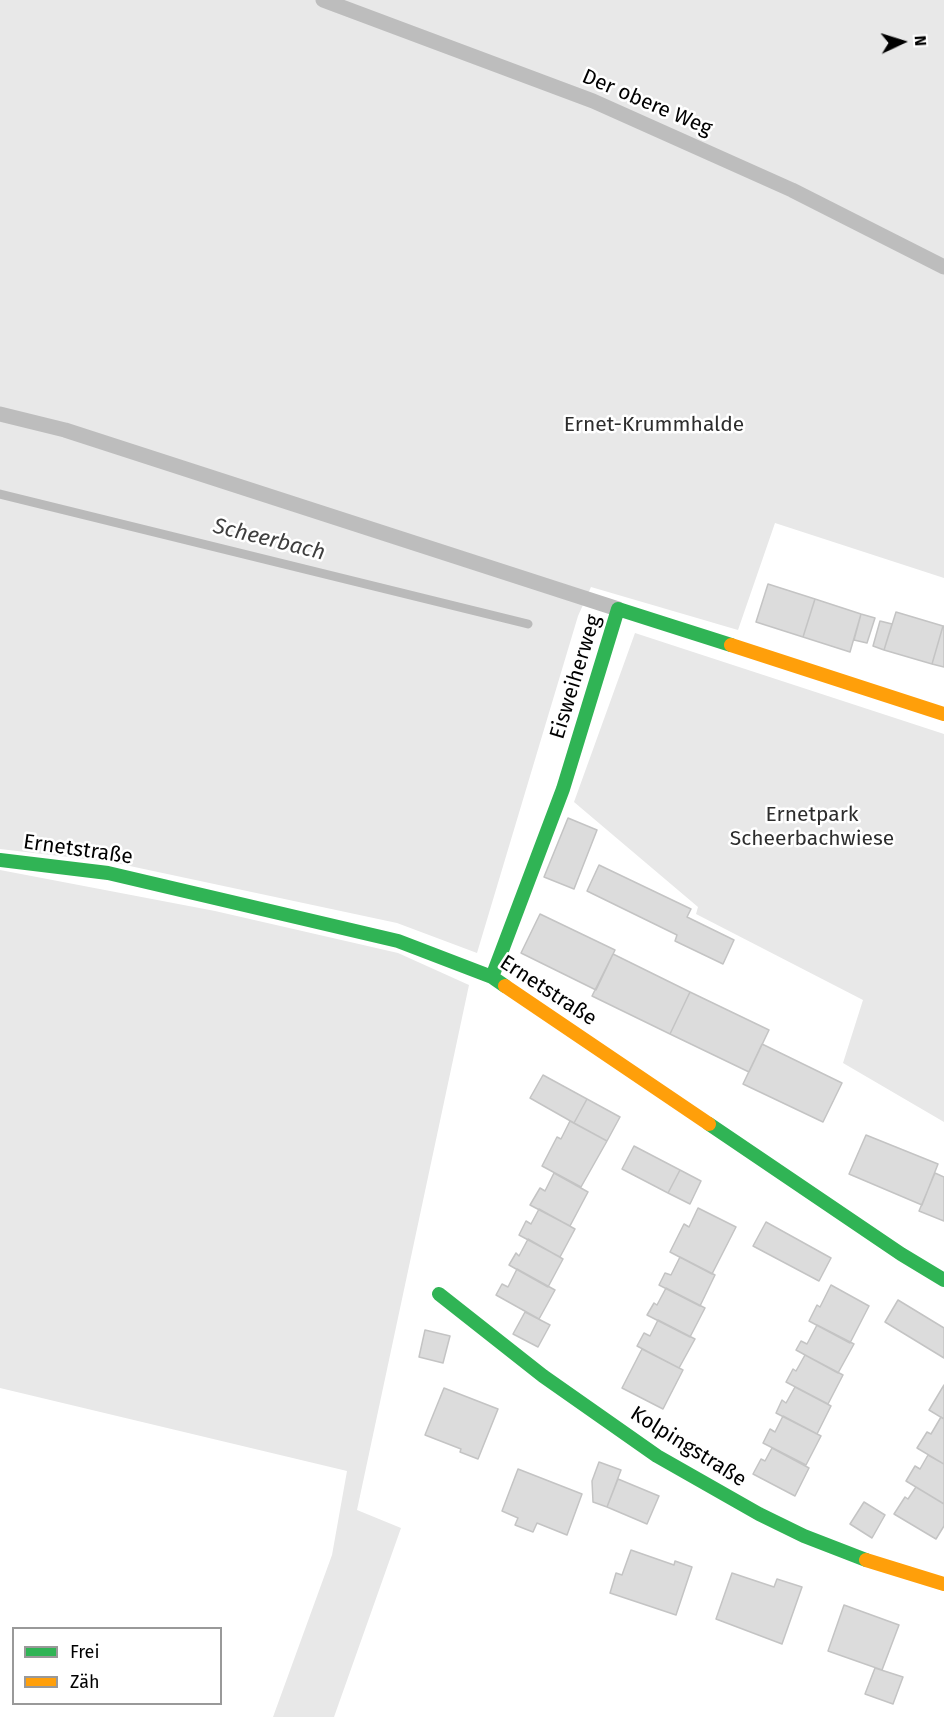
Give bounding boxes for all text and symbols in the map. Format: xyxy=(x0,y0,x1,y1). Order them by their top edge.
north arrow xyxy=(872,12,932,72)
text: N xyxy=(911,35,930,47)
street label: Der obere Weg xyxy=(578,64,716,142)
park label: Ernet-Krummhalde xyxy=(564,412,744,438)
water label: Scheerbach xyxy=(210,513,328,567)
street label: Eisweiherweg xyxy=(545,612,607,742)
park label: Ernetpark Scheerbachwiese xyxy=(730,802,894,852)
street label: Ernetstraße xyxy=(22,830,134,870)
street label: Ernetstraße xyxy=(495,950,601,1032)
street label: Kolpingstraße xyxy=(625,1401,751,1493)
legend xyxy=(12,1627,222,1705)
text: Frei xyxy=(70,1641,100,1663)
text: Zäh xyxy=(70,1671,99,1693)

